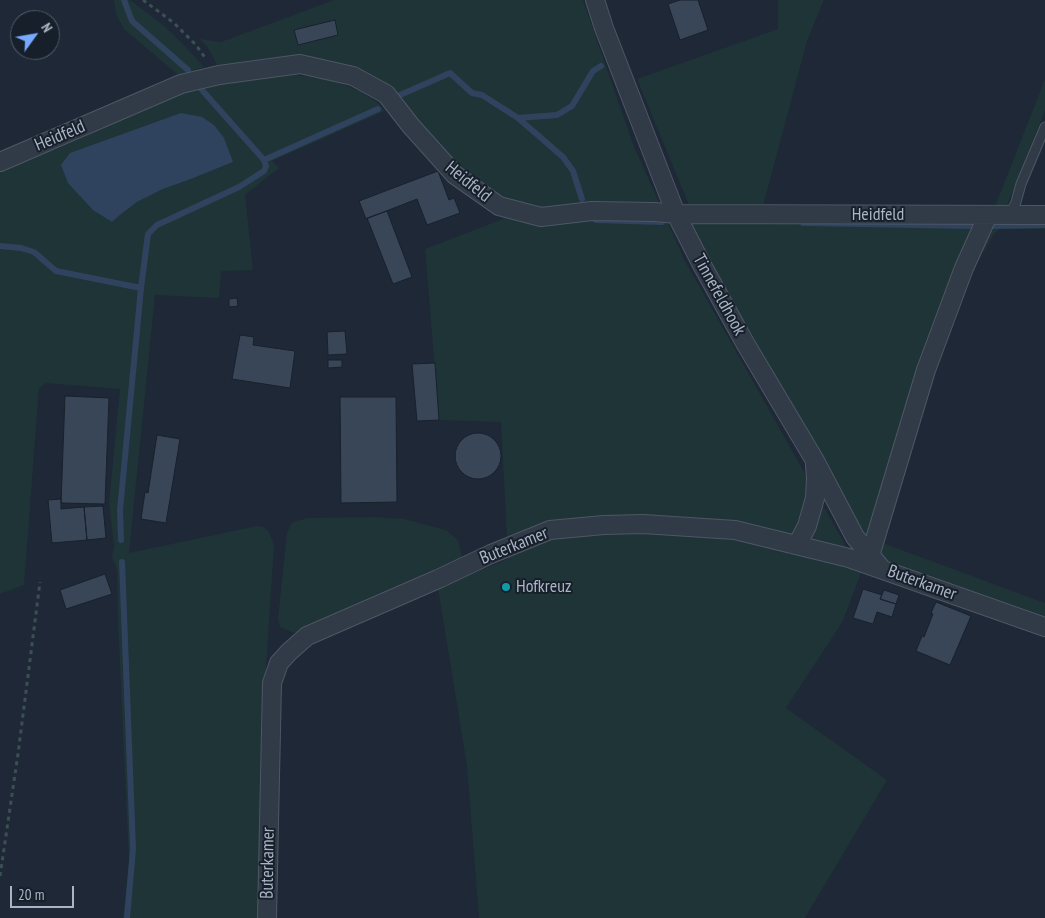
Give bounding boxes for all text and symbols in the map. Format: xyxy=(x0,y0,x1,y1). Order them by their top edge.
north arrow xyxy=(10,10,60,60)
text: N xyxy=(37,20,57,36)
street label: Heidfeld xyxy=(32,116,88,156)
street label: Heidfeld xyxy=(441,157,495,207)
street label: Heidfeld xyxy=(852,204,904,226)
street label: Tinnefeldhook xyxy=(688,251,750,339)
street label: Buterkamer xyxy=(477,523,551,569)
street label: Buterkamer xyxy=(885,561,959,605)
place label: Hofkreuz xyxy=(516,576,572,598)
marker: Hofkreuz xyxy=(500,581,512,593)
street label: Buterkamer xyxy=(257,827,279,899)
scale bar xyxy=(12,876,76,908)
text: 20 m xyxy=(18,885,44,904)

